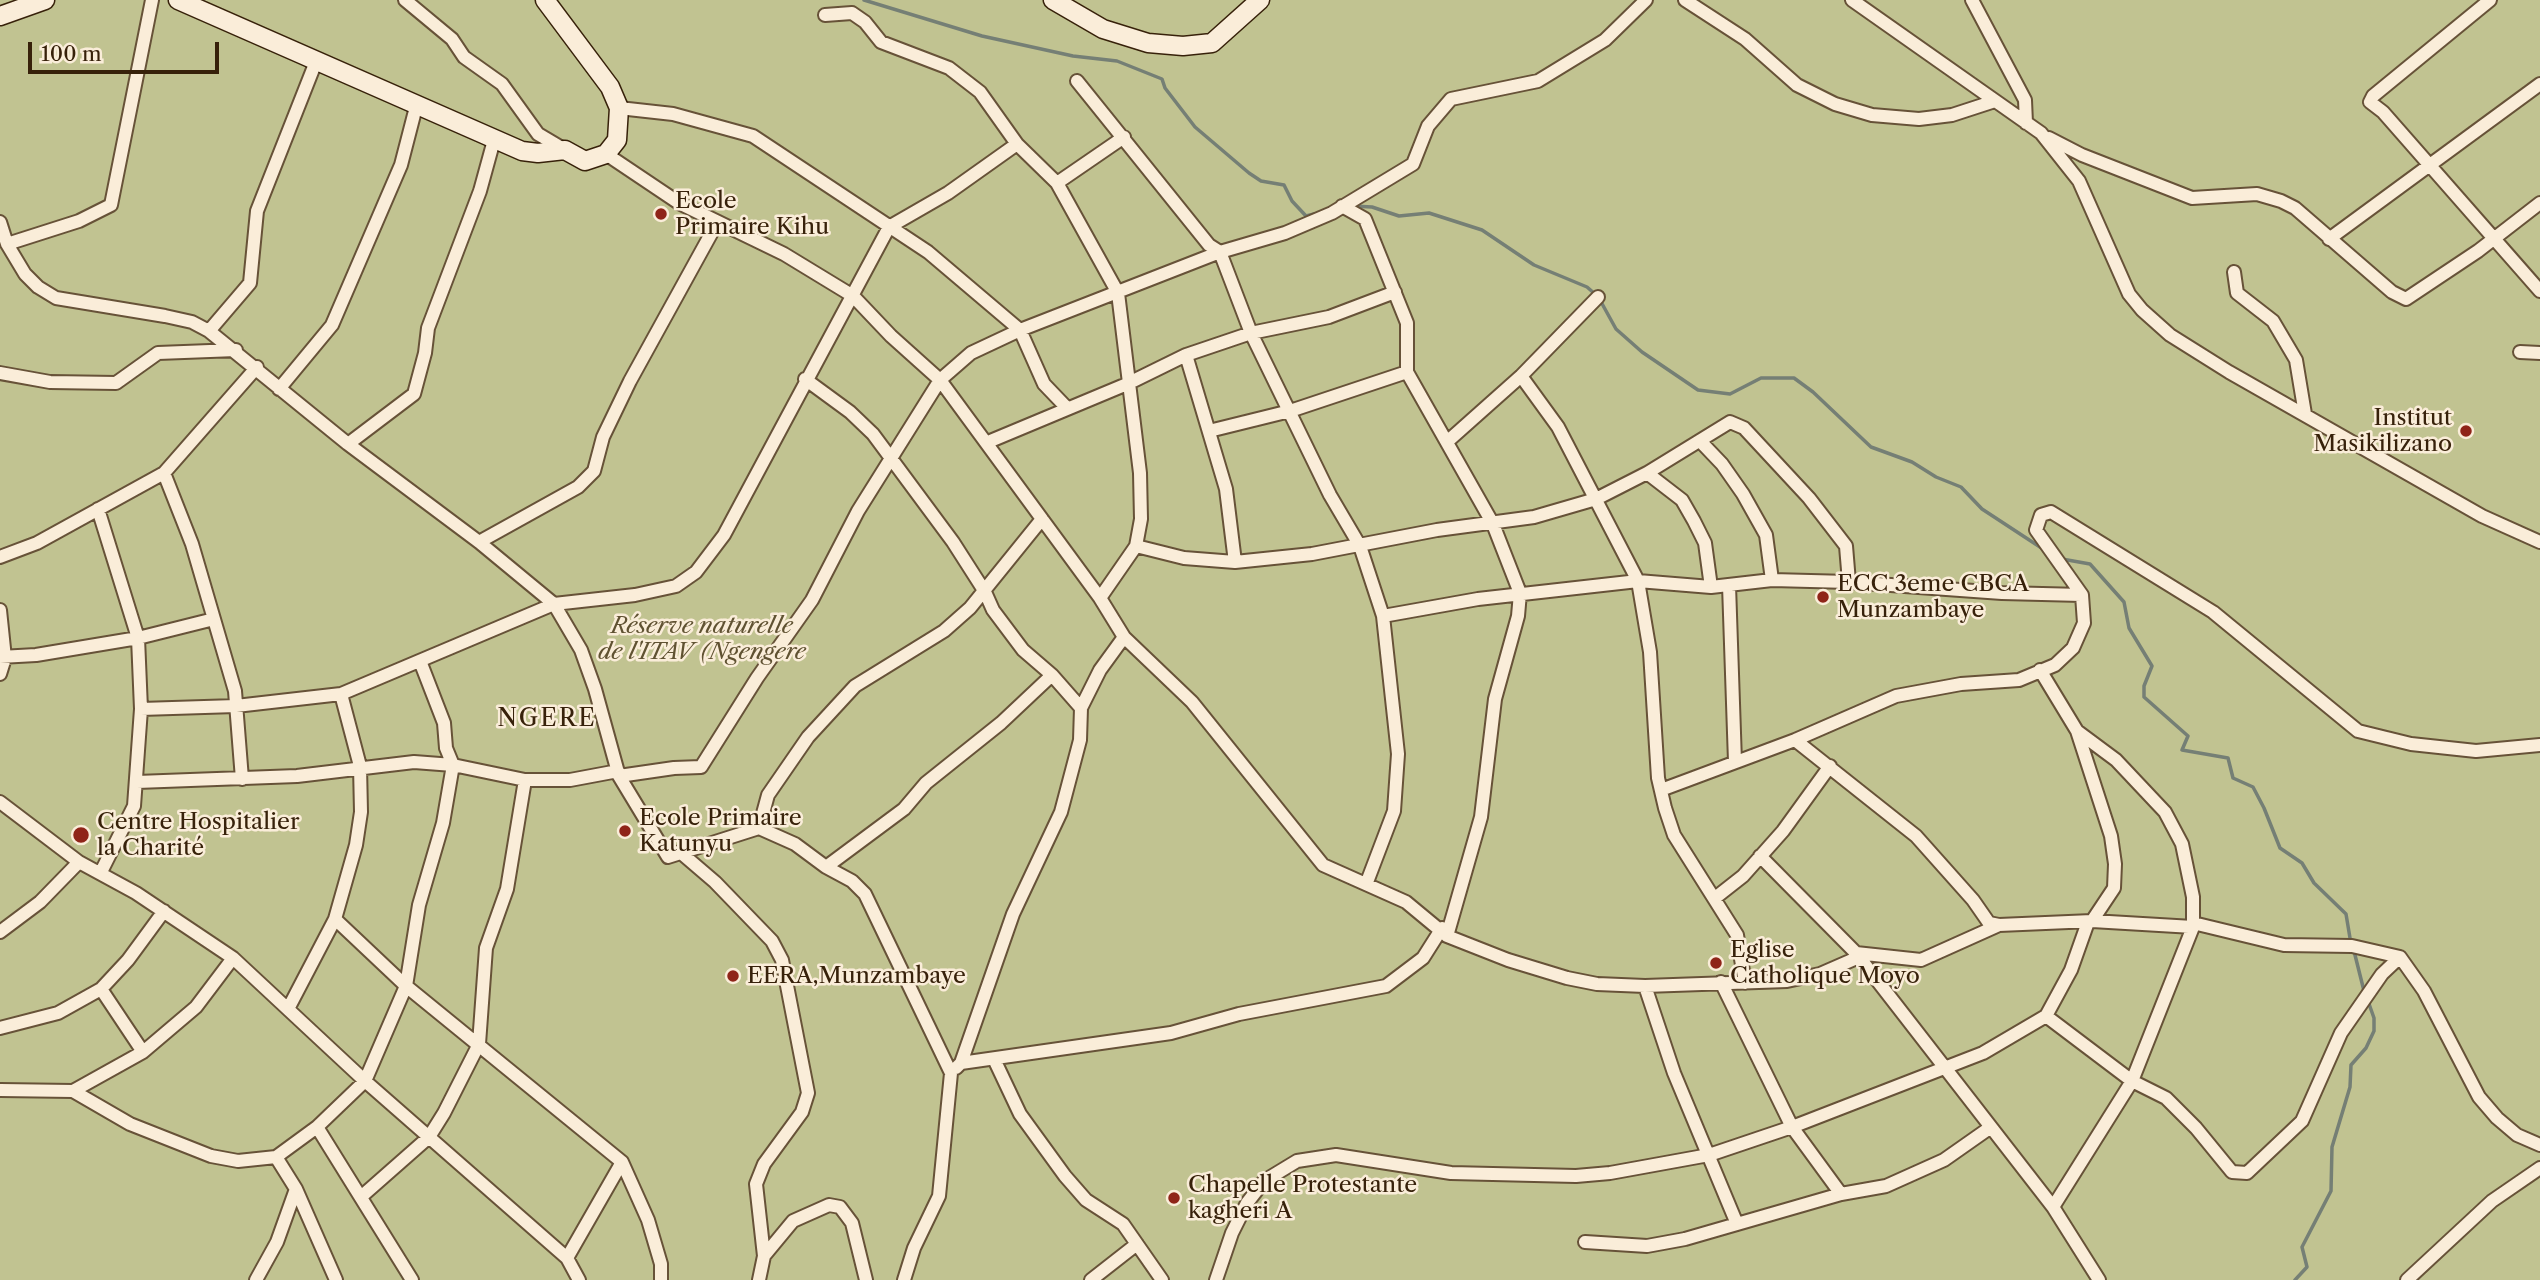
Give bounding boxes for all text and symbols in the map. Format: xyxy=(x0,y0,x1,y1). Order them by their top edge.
scale bar xyxy=(32,28,222,72)
text: 100 m xyxy=(41,41,102,66)
place label: Ecole Primaire Kihu xyxy=(675,187,829,241)
marker: Ecole Primaire Kihu xyxy=(653,206,669,222)
place label: Institut Masikilizano xyxy=(2313,404,2452,458)
marker: Institut Masikilizano xyxy=(2458,423,2474,439)
place label: ECC 3eme CBCA Munzambaye xyxy=(1837,570,2029,624)
marker: ECC 3eme CBCA Munzambaye xyxy=(1815,589,1831,605)
park label: Réserve naturelle de l'ITAV (Ngengere xyxy=(598,612,806,666)
district label: NGERE xyxy=(498,705,596,733)
place label: Ecole Primaire Katunyu xyxy=(639,804,802,858)
place label: Centre Hospitalier la Charité xyxy=(97,808,300,862)
marker: Ecole Primaire Katunyu xyxy=(617,823,633,839)
marker: Centre Hospitalier la Charité xyxy=(71,825,91,845)
place label: Eglise Catholique Moyo xyxy=(1730,936,1920,990)
marker: Eglise Catholique Moyo xyxy=(1708,955,1724,971)
place label: EERA,Munzambaye xyxy=(747,962,966,990)
marker: EERA,Munzambaye xyxy=(725,968,741,984)
place label: Chapelle Protestante kagheri A xyxy=(1188,1171,1417,1225)
marker: Chapelle Protestante kagheri A xyxy=(1166,1190,1182,1206)

